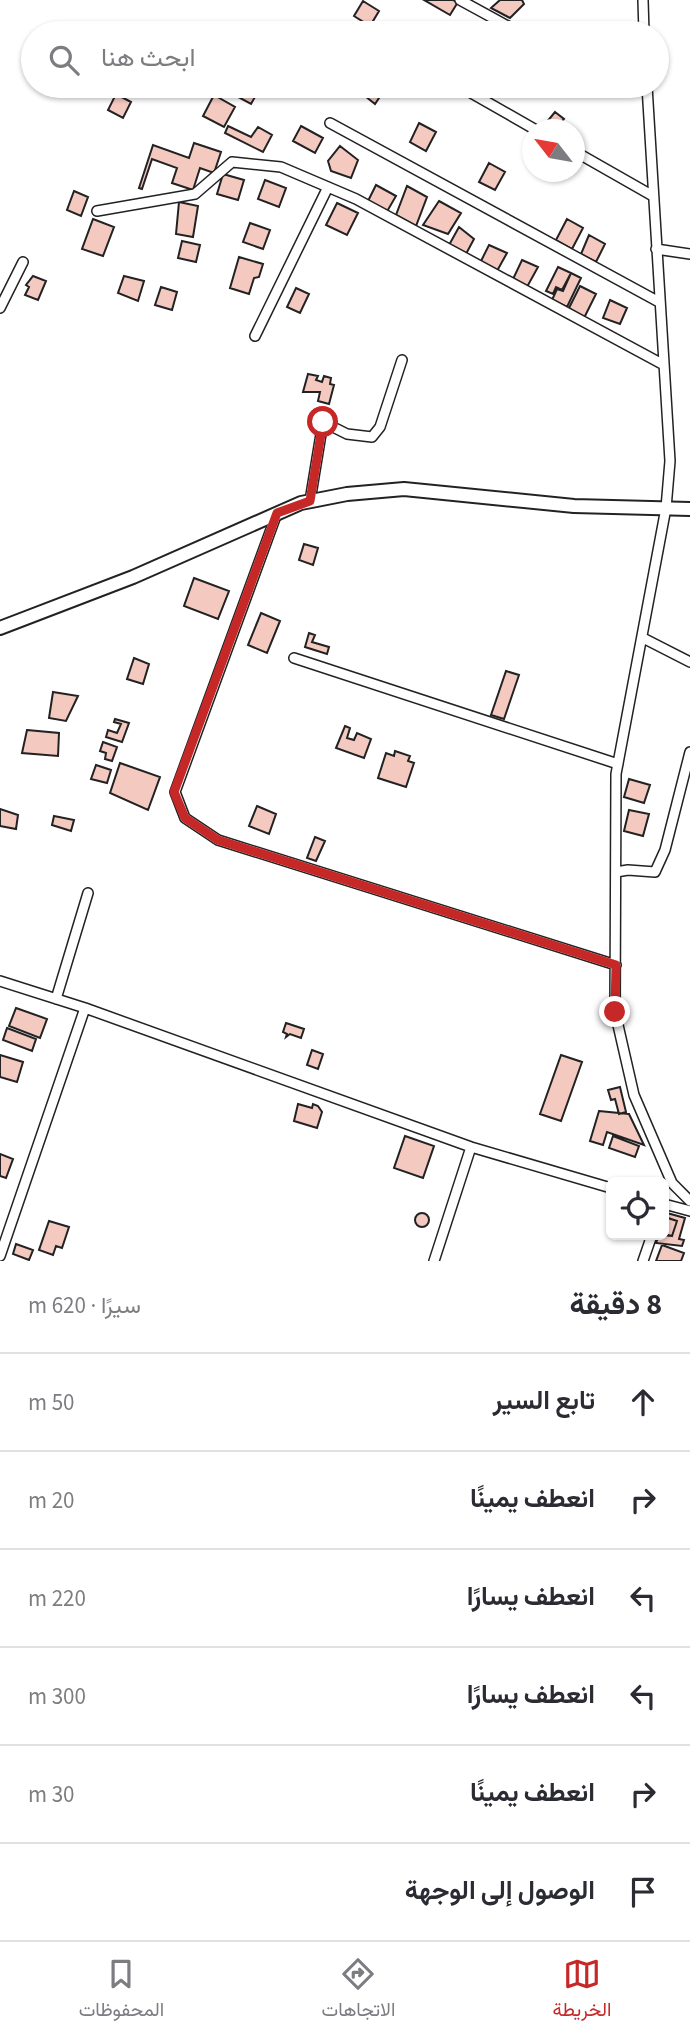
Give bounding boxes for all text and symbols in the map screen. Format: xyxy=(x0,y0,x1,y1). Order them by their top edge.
search box xyxy=(21,21,669,98)
text: ابحث هنا xyxy=(101,39,195,76)
icon: search xyxy=(45,41,83,79)
north arrow xyxy=(522,119,585,182)
route start xyxy=(307,406,338,437)
route end xyxy=(599,996,630,1027)
map controls xyxy=(606,1177,669,1240)
button: locate xyxy=(606,1177,669,1240)
text: 8 دقيقة xyxy=(569,1283,662,1326)
text: سيرًا · 620 m xyxy=(28,1289,141,1322)
text: تابع السير xyxy=(493,1382,595,1419)
icon: ahead xyxy=(624,1383,662,1421)
text: 50 m xyxy=(28,1386,75,1419)
text: انعطف يمينًا xyxy=(470,1480,595,1517)
icon: right xyxy=(624,1481,662,1519)
text: 20 m xyxy=(28,1484,75,1517)
text: انعطف يسارًا xyxy=(467,1578,595,1615)
icon: left xyxy=(624,1579,662,1617)
text: 220 m xyxy=(28,1582,86,1615)
text: انعطف يسارًا xyxy=(467,1676,595,1713)
icon: left xyxy=(624,1677,662,1715)
text: 300 m xyxy=(28,1680,86,1713)
text: انعطف يمينًا xyxy=(470,1774,595,1811)
icon: right xyxy=(624,1775,662,1813)
text: 30 m xyxy=(28,1778,75,1811)
text: الوصول إلى الوجهة xyxy=(405,1872,595,1909)
icon: arrive xyxy=(624,1873,662,1911)
tab: المحفوظات xyxy=(79,1955,164,2026)
tab: الاتجاهات xyxy=(322,1955,395,2026)
tab: الخريطة xyxy=(553,1955,611,2026)

